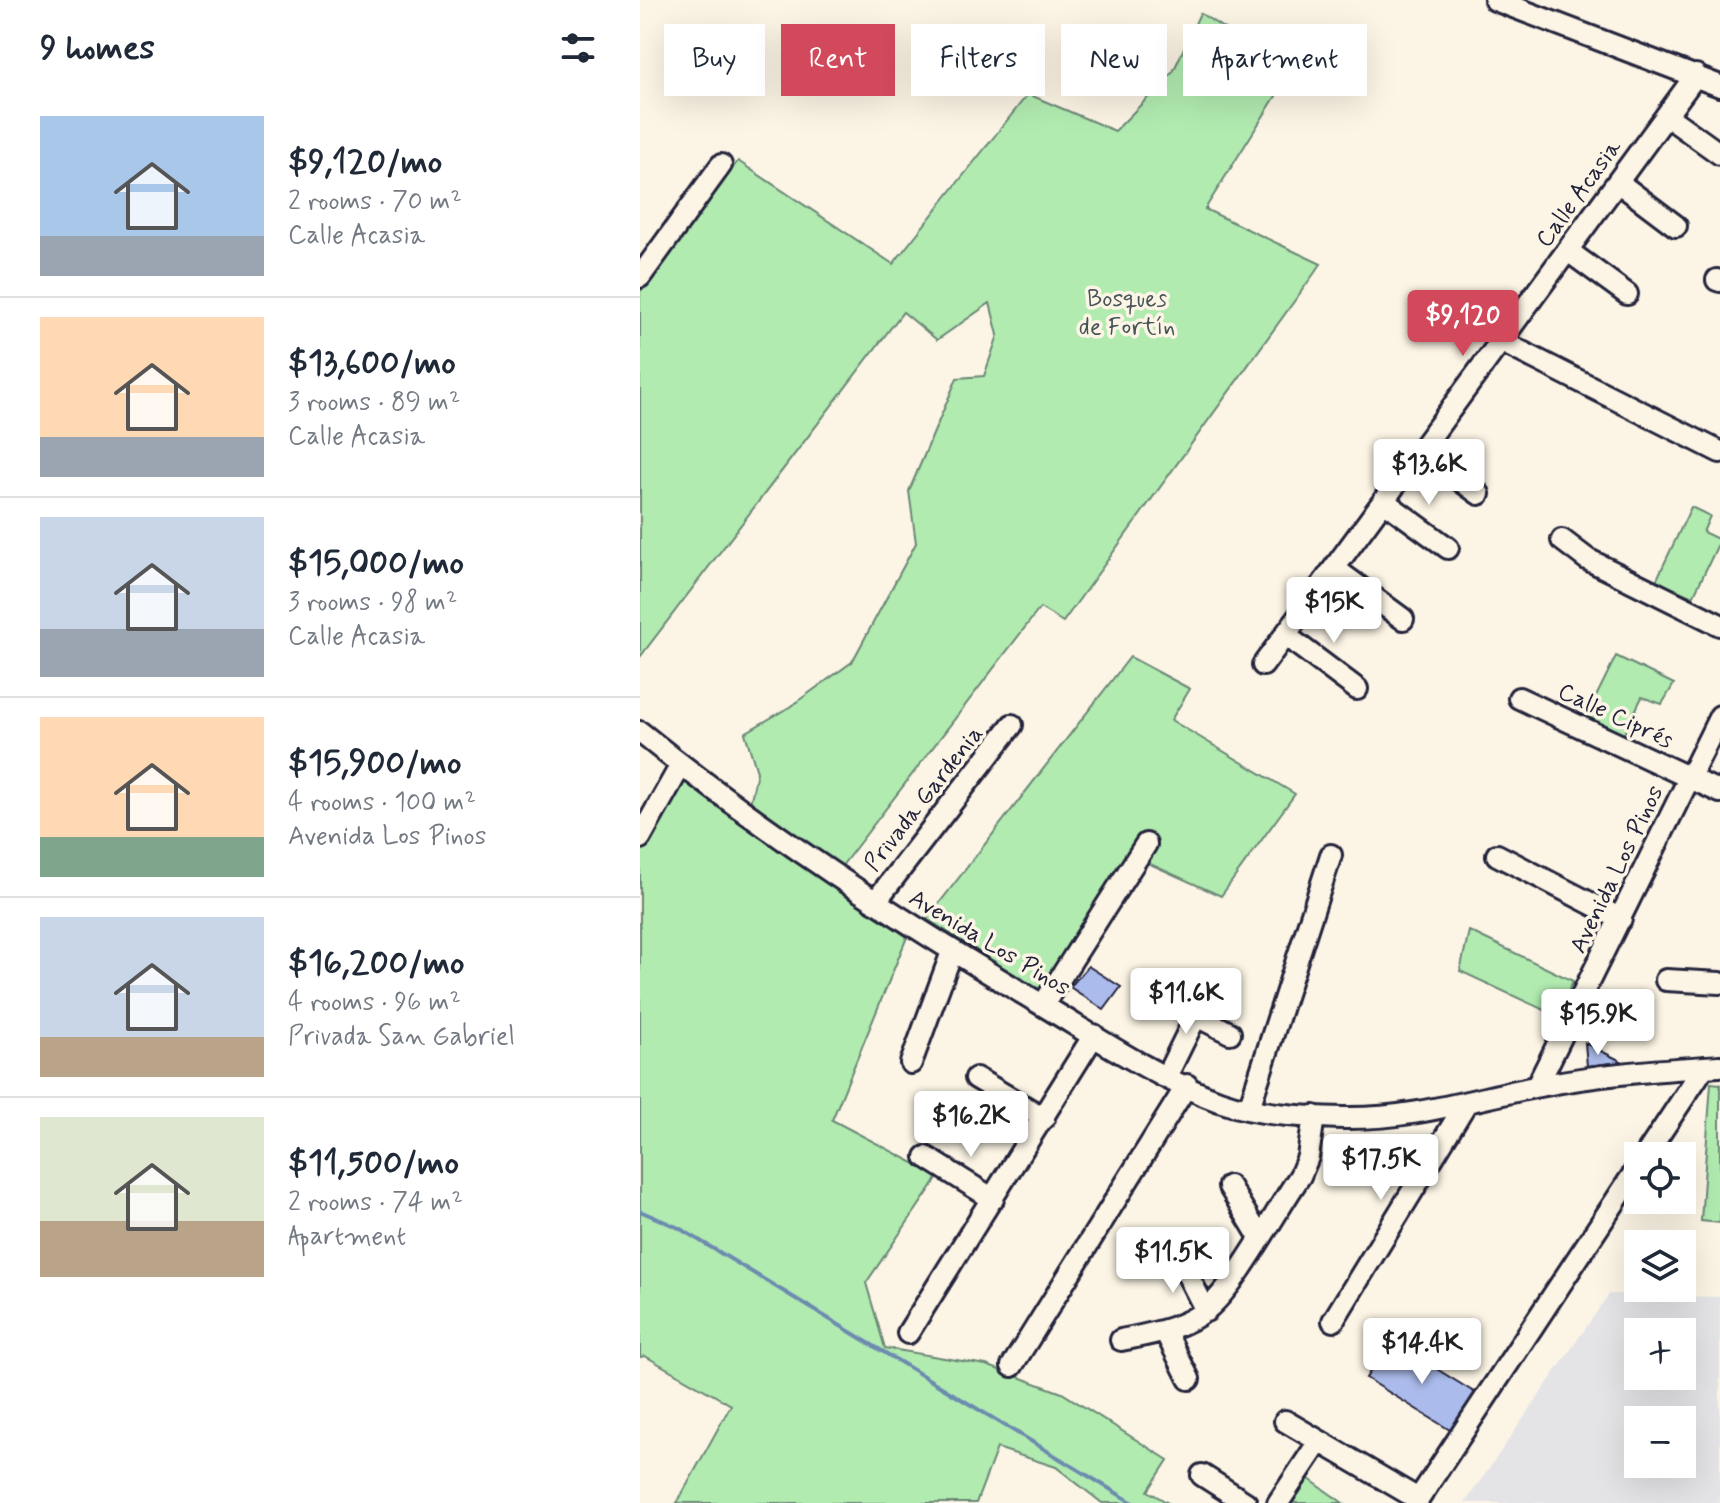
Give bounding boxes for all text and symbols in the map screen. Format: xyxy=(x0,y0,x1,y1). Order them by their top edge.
chip: Buy xyxy=(664,24,765,96)
chip: Rent xyxy=(781,24,895,96)
chip: Filters xyxy=(911,24,1045,96)
chip: New xyxy=(1061,24,1167,96)
chip: Apartment xyxy=(1183,24,1367,96)
text: 9 homes xyxy=(40,26,155,71)
icon: filters xyxy=(556,26,600,70)
street label: Calle Acasia xyxy=(1529,133,1629,254)
text: $9,120/mo xyxy=(288,140,442,185)
icon: home xyxy=(104,148,200,244)
text: 2 rooms · 70 m² xyxy=(288,185,462,219)
text: Calle Acasia xyxy=(288,219,425,253)
park label: Bosques de Fortín xyxy=(1079,284,1175,343)
pin: $9,120 xyxy=(1398,290,1528,358)
text: $9,120 xyxy=(1426,299,1500,333)
text: $13,600/mo xyxy=(288,341,456,386)
icon: home xyxy=(104,349,200,445)
text: 3 rooms · 89 m² xyxy=(288,386,460,420)
text: Calle Acasia xyxy=(288,420,425,454)
pin: $13.6K xyxy=(1364,439,1494,507)
text: $13.6K xyxy=(1392,448,1466,482)
text: $15,000/mo xyxy=(288,541,464,586)
icon: home xyxy=(104,549,200,645)
pin: $15K xyxy=(1287,577,1381,645)
text: 3 rooms · 98 m² xyxy=(288,586,457,620)
text: $15K xyxy=(1304,586,1364,620)
text: Calle Acasia xyxy=(288,620,425,654)
street label: Calle Ciprés xyxy=(1553,676,1678,757)
street label: Privada Gardenia xyxy=(858,720,991,878)
text: $15,900/mo xyxy=(288,741,461,786)
icon: home xyxy=(104,749,200,845)
street label: Avenida Los Pinos xyxy=(1563,780,1672,959)
text: 4 rooms · 100 m² xyxy=(288,786,476,820)
text: Avenida Los Pinos xyxy=(288,820,486,854)
street label: Avenida Los Pinos xyxy=(903,883,1076,1004)
text: $16,200/mo xyxy=(288,941,465,986)
icon: home xyxy=(104,949,200,1045)
pin: $11.6K xyxy=(1121,968,1251,1036)
text: $11.6K xyxy=(1148,977,1224,1011)
text: 4 rooms · 96 m² xyxy=(288,986,461,1020)
pin: $15.9K xyxy=(1533,989,1663,1057)
text: $15.9K xyxy=(1559,998,1637,1032)
text: Privada San Gabriel xyxy=(288,1020,515,1054)
pin: $16.2K xyxy=(906,1091,1036,1159)
text: $16.2K xyxy=(932,1100,1010,1134)
pin: $17.5K xyxy=(1316,1134,1446,1202)
text: $11,500/mo xyxy=(288,1141,459,1186)
map controls xyxy=(1624,1142,1696,1478)
button: locate xyxy=(1624,1142,1696,1214)
text: $17.5K xyxy=(1341,1143,1421,1177)
icon: home xyxy=(104,1149,200,1245)
text: 2 rooms · 74 m² xyxy=(288,1186,463,1220)
text: Apartment xyxy=(288,1220,406,1254)
pin: $11.5K xyxy=(1108,1227,1238,1295)
button: layers xyxy=(1624,1230,1696,1302)
text: $11.5K xyxy=(1134,1236,1212,1270)
pin: $14.4K xyxy=(1357,1318,1487,1386)
button: + xyxy=(1624,1318,1696,1390)
text: $14.4K xyxy=(1381,1327,1463,1361)
button: − xyxy=(1624,1406,1696,1478)

